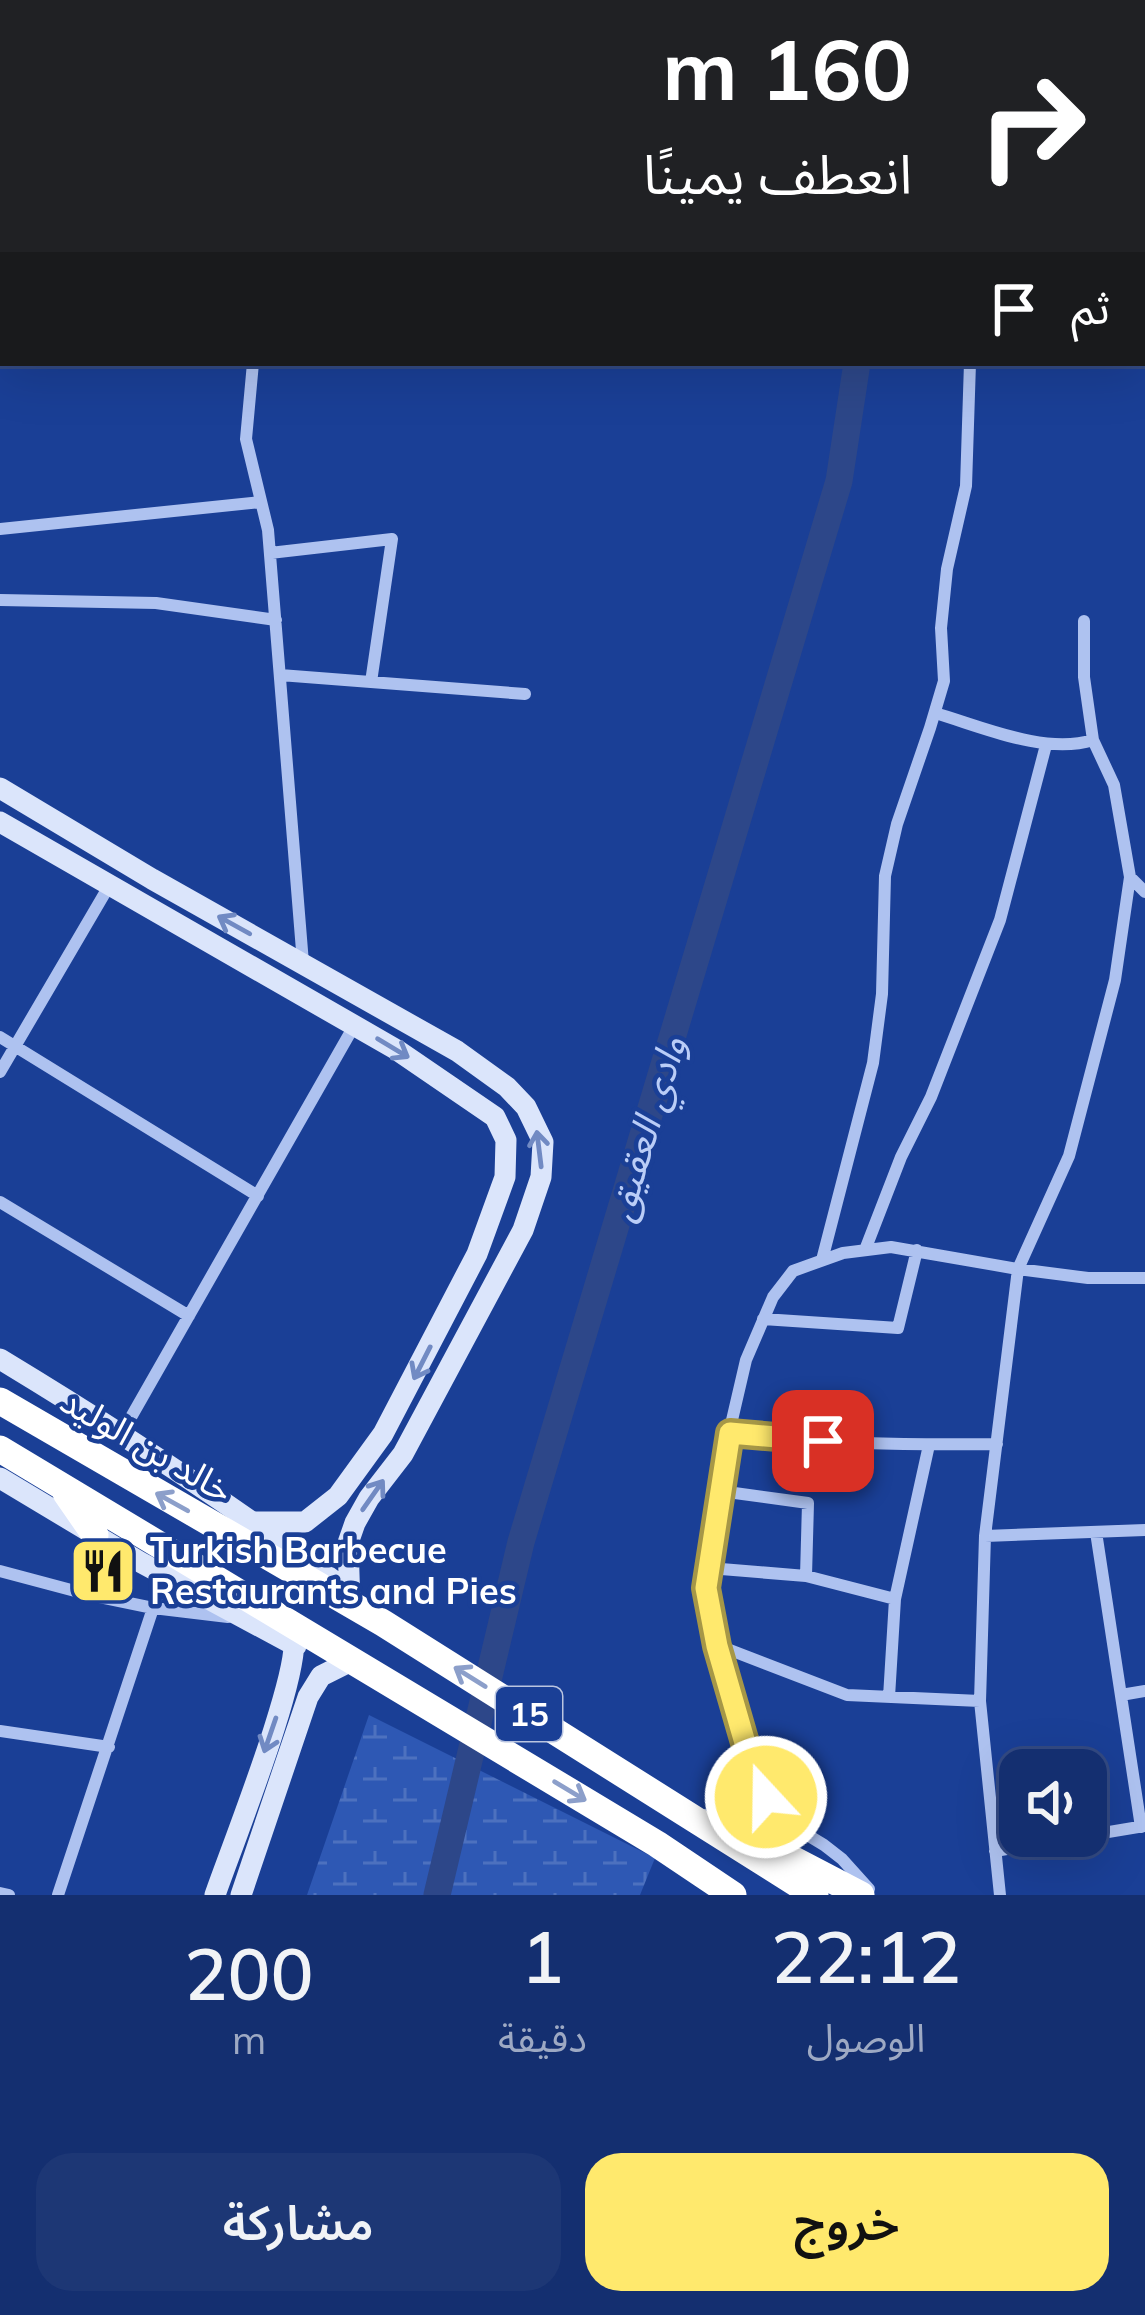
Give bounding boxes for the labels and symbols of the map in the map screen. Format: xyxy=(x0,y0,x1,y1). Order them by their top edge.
one-way arrow xyxy=(218,913,253,937)
water label: وادي العقيق xyxy=(593,1030,703,1228)
one-way arrow xyxy=(375,1036,409,1060)
one-way arrow xyxy=(528,1130,550,1169)
one-way arrow xyxy=(409,1345,432,1380)
street label: خالد بن الوليد xyxy=(53,1377,242,1512)
pin xyxy=(772,1390,874,1492)
one-way arrow xyxy=(360,1479,385,1512)
one-way arrow xyxy=(155,1490,190,1513)
place label: Turkish Barbecue Restaurants and Pies xyxy=(150,1527,517,1613)
restaurant icon: Turkish Barbecue Restaurants and Pies xyxy=(68,1536,138,1606)
one-way arrow xyxy=(453,1665,487,1689)
road number: 15 xyxy=(496,1687,562,1741)
one-way arrow xyxy=(258,1716,279,1753)
position arrow xyxy=(703,1734,829,1860)
one-way arrow xyxy=(552,1779,586,1803)

